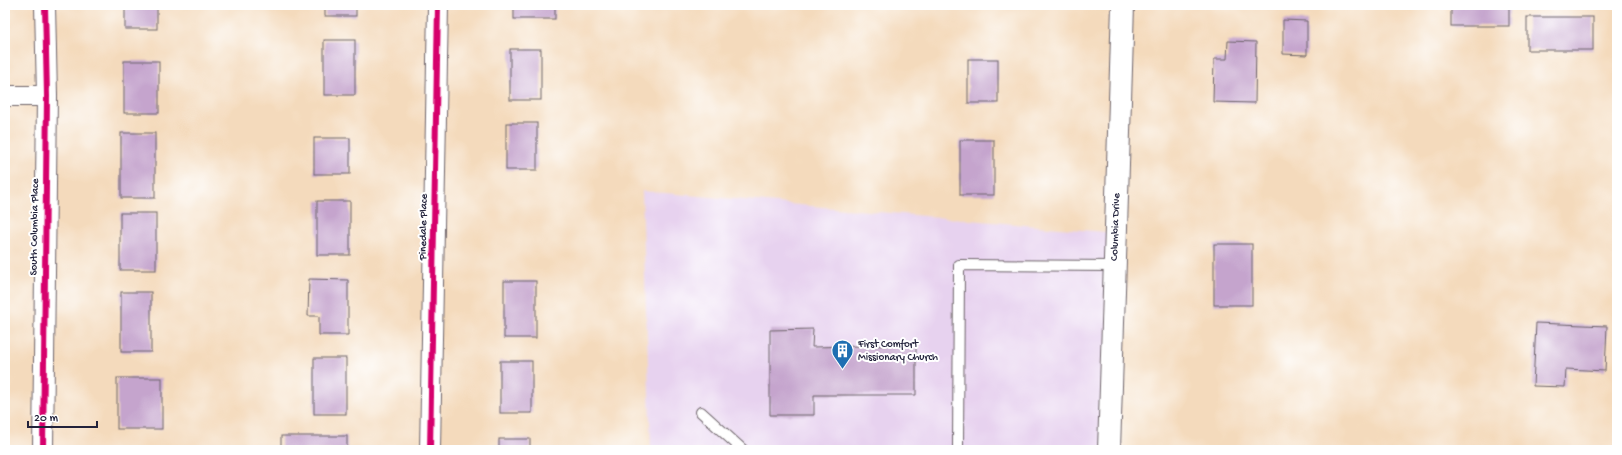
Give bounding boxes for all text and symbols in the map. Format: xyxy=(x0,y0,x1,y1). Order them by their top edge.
street label: South Columbia Place xyxy=(28,178,42,276)
street label: Pinedale Place xyxy=(417,193,431,261)
street label: Columbia Drive xyxy=(1109,193,1123,261)
building icon: First Comfort Missionary Church xyxy=(830,338,856,371)
place label: First Comfort Missionary Church xyxy=(857,338,938,364)
scale bar xyxy=(28,403,97,429)
text: 20 m xyxy=(34,412,59,426)

